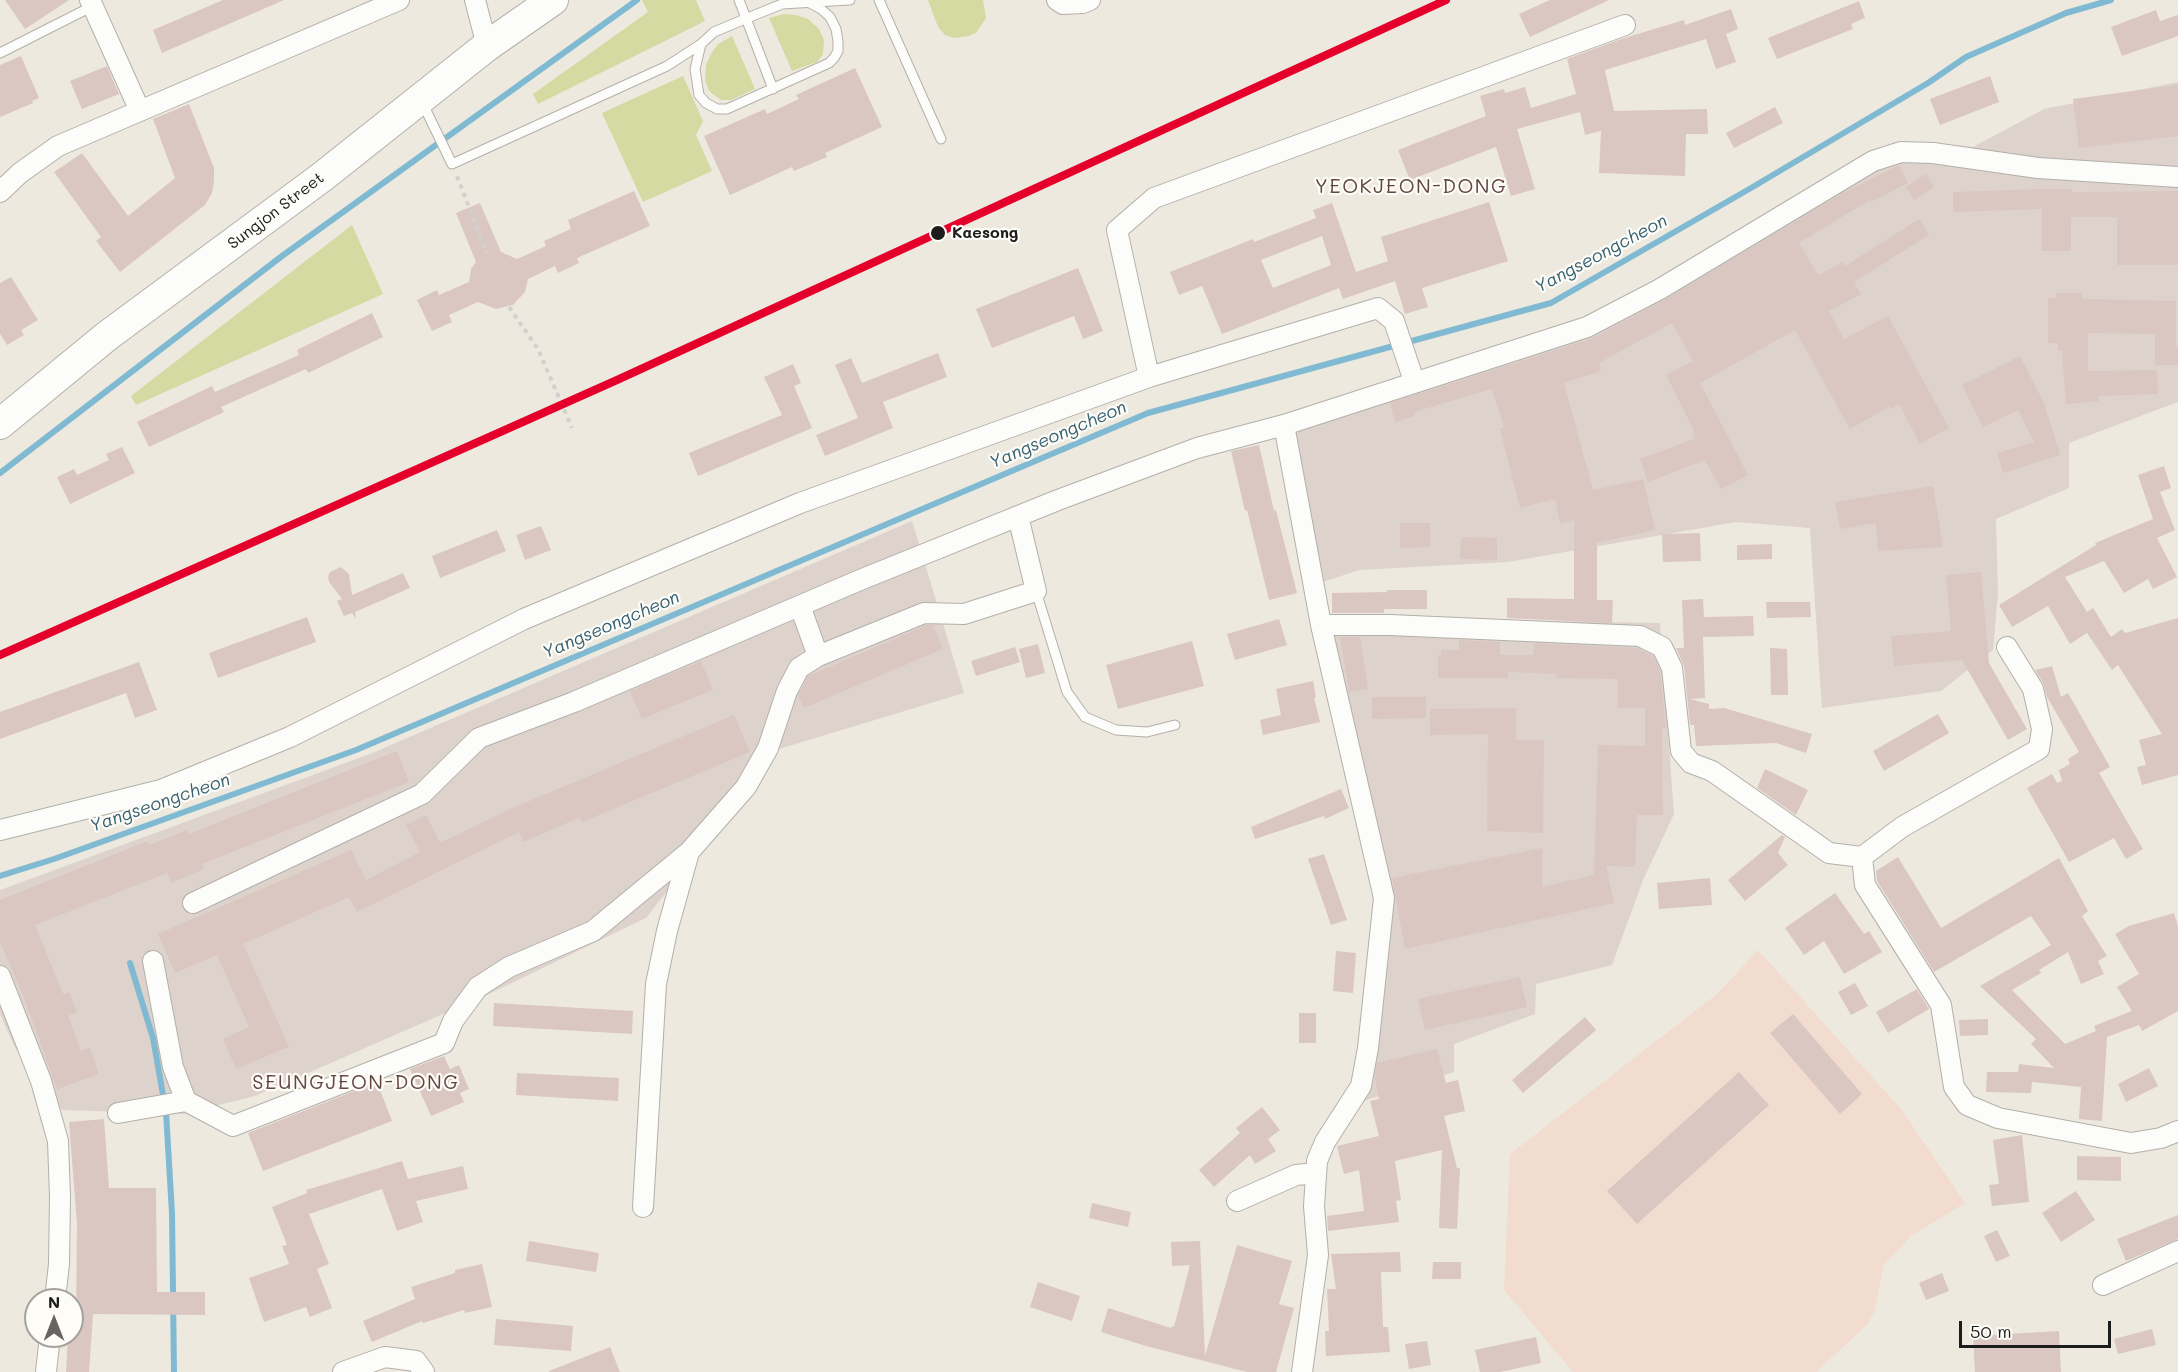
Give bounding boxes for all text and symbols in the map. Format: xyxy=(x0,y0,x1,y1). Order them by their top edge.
street label: Sungjon Street xyxy=(224,169,328,253)
district label: YEOKJEON-DONG xyxy=(1315,175,1507,199)
water label: Yangseongcheon xyxy=(1531,210,1671,298)
place label: Kaesong xyxy=(952,223,1018,243)
marker: Kaesong xyxy=(929,224,947,242)
water label: Yangseongcheon xyxy=(986,396,1130,474)
water label: Yangseongcheon xyxy=(539,586,683,664)
water label: Yangseongcheon xyxy=(87,769,233,837)
district label: SEUNGJEON-DONG xyxy=(252,1071,460,1095)
north arrow xyxy=(24,1288,84,1348)
text: N xyxy=(48,1291,60,1312)
scale bar xyxy=(1962,1309,2114,1347)
text: 50 m xyxy=(1970,1319,2012,1343)

